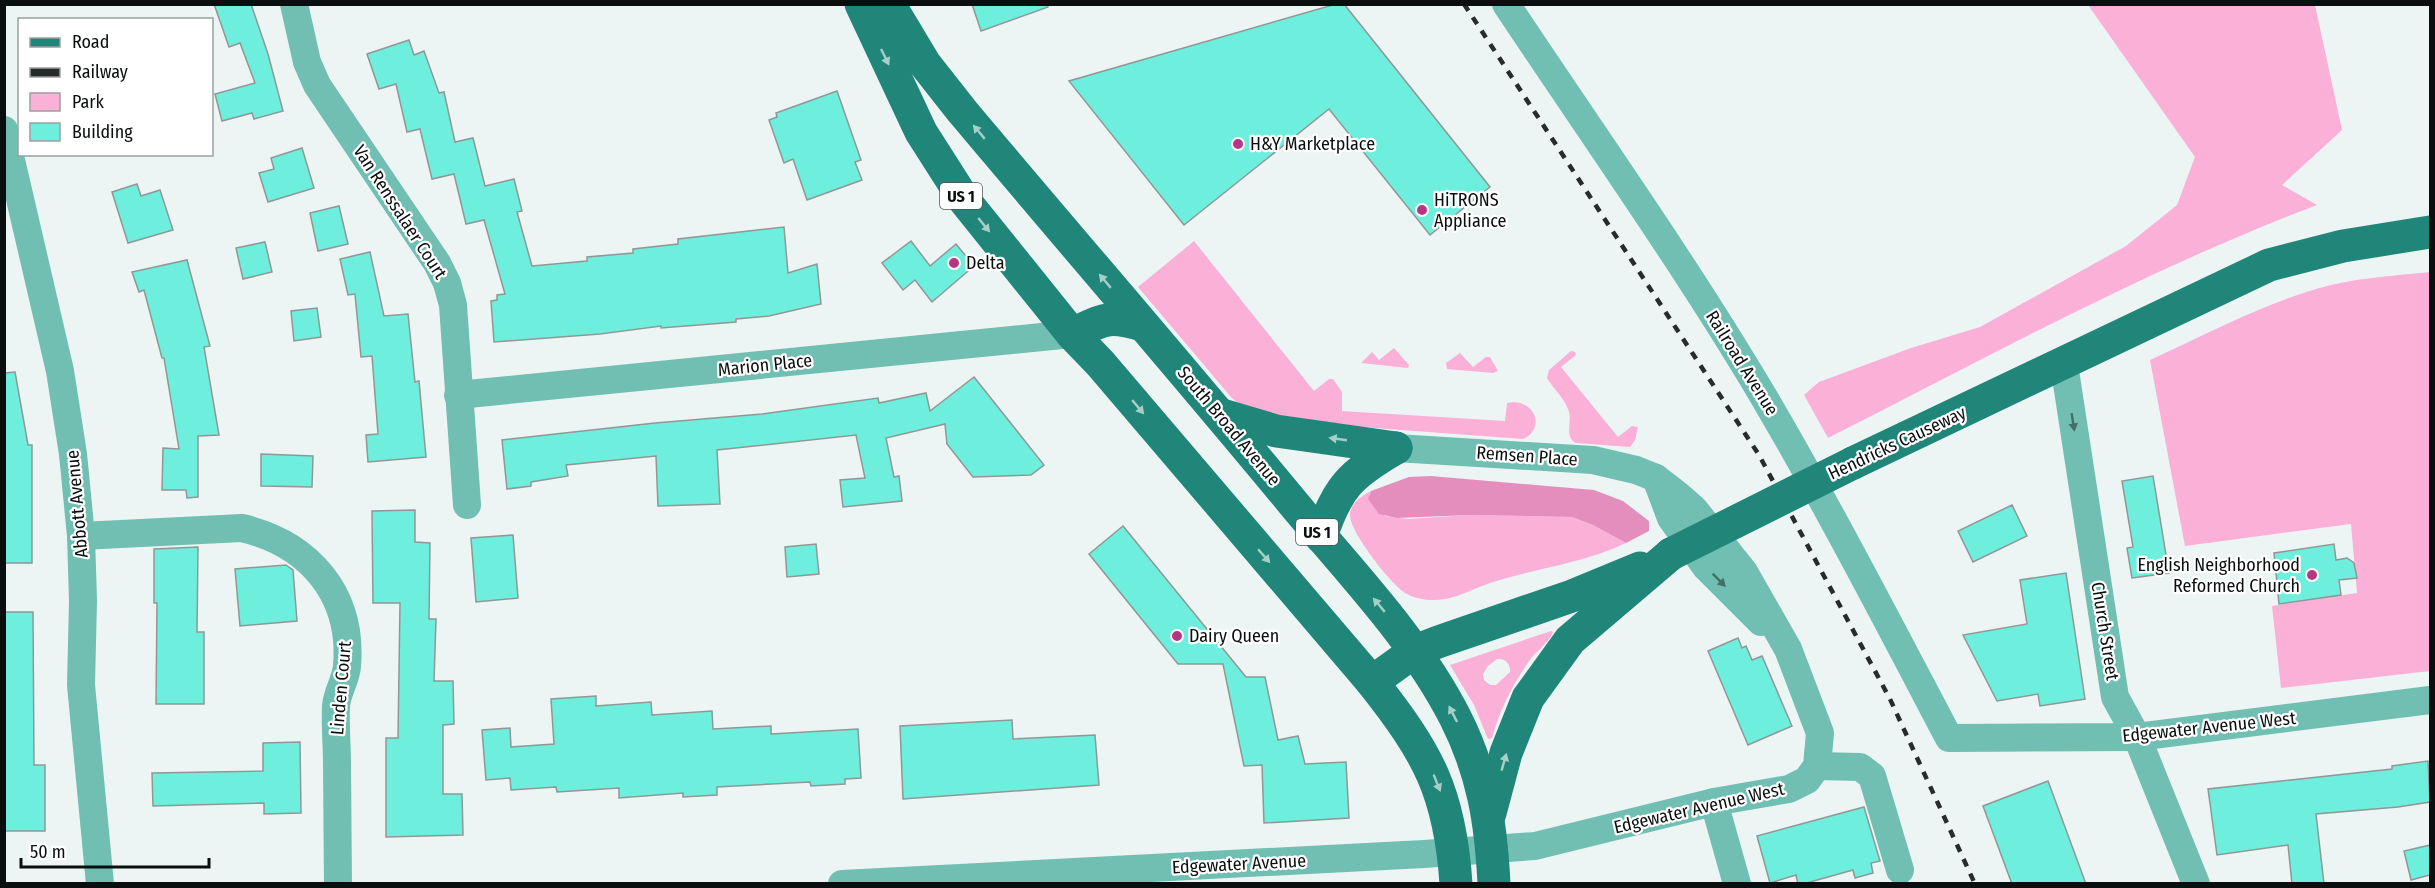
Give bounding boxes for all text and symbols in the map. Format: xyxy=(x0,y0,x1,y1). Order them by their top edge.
legend xyxy=(18,18,213,156)
text: Road xyxy=(72,31,109,53)
one-way arrow xyxy=(881,49,890,66)
text: Railway xyxy=(72,61,128,83)
text: Park xyxy=(72,91,105,113)
text: Building xyxy=(72,121,133,143)
one-way arrow xyxy=(973,124,986,140)
place label: H&Y Marketplace xyxy=(1250,133,1375,155)
marker: H&Y Marketplace xyxy=(1231,137,1245,151)
street label: Van Renssalaer Court xyxy=(348,141,452,283)
road number: US 1 xyxy=(940,183,982,209)
place label: HiTRONS Appliance xyxy=(1434,189,1507,232)
marker: HiTRONS Appliance xyxy=(1415,203,1429,217)
one-way arrow xyxy=(977,217,990,232)
place label: Delta xyxy=(966,252,1005,274)
marker: Delta xyxy=(947,256,961,270)
one-way arrow xyxy=(1099,274,1112,289)
street label: Railroad Avenue xyxy=(1701,306,1783,420)
street label: Marion Place xyxy=(717,349,813,381)
street label: South Broad Avenue xyxy=(1173,362,1285,490)
one-way arrow xyxy=(1131,399,1144,415)
street label: Hendricks Causeway xyxy=(1825,401,1969,485)
one-way arrow xyxy=(2068,413,2077,432)
one-way arrow xyxy=(1329,435,1348,444)
street label: Remsen Place xyxy=(1476,441,1579,471)
street label: Abbott Avenue xyxy=(61,449,93,559)
road number: US 1 xyxy=(1296,519,1338,545)
one-way arrow xyxy=(1257,548,1270,563)
place label: English Neighborhood Reformed Church xyxy=(2137,554,2300,597)
marker: English Neighborhood Reformed Church xyxy=(2305,568,2319,582)
one-way arrow xyxy=(1711,573,1726,587)
street label: Church Street xyxy=(2086,580,2124,682)
one-way arrow xyxy=(1374,598,1386,613)
place label: Dairy Queen xyxy=(1189,625,1279,647)
marker: Dairy Queen xyxy=(1170,629,1184,643)
street label: Linden Court xyxy=(326,640,356,736)
one-way arrow xyxy=(1448,705,1458,722)
street label: Edgewater Avenue West xyxy=(2121,707,2297,747)
one-way arrow xyxy=(1500,753,1509,771)
one-way arrow xyxy=(1432,775,1442,793)
street label: Edgewater Avenue West xyxy=(1612,778,1786,838)
scale bar xyxy=(21,831,208,869)
text: 50 m xyxy=(30,841,66,863)
street label: Edgewater Avenue xyxy=(1171,849,1307,878)

